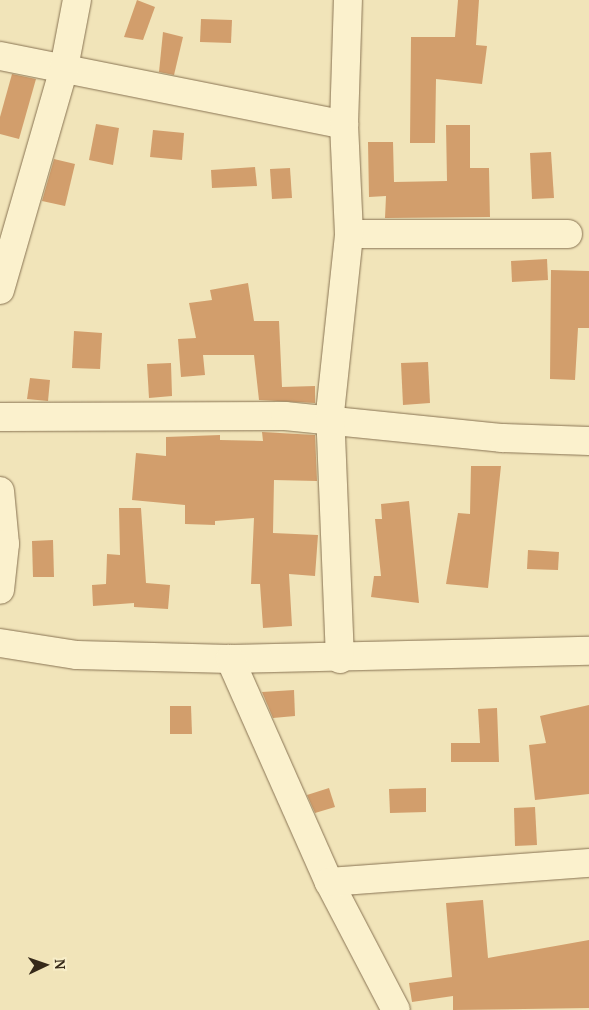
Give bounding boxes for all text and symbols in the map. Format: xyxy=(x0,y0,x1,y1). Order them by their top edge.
north arrow xyxy=(20,940,70,990)
text: N xyxy=(51,958,70,970)

